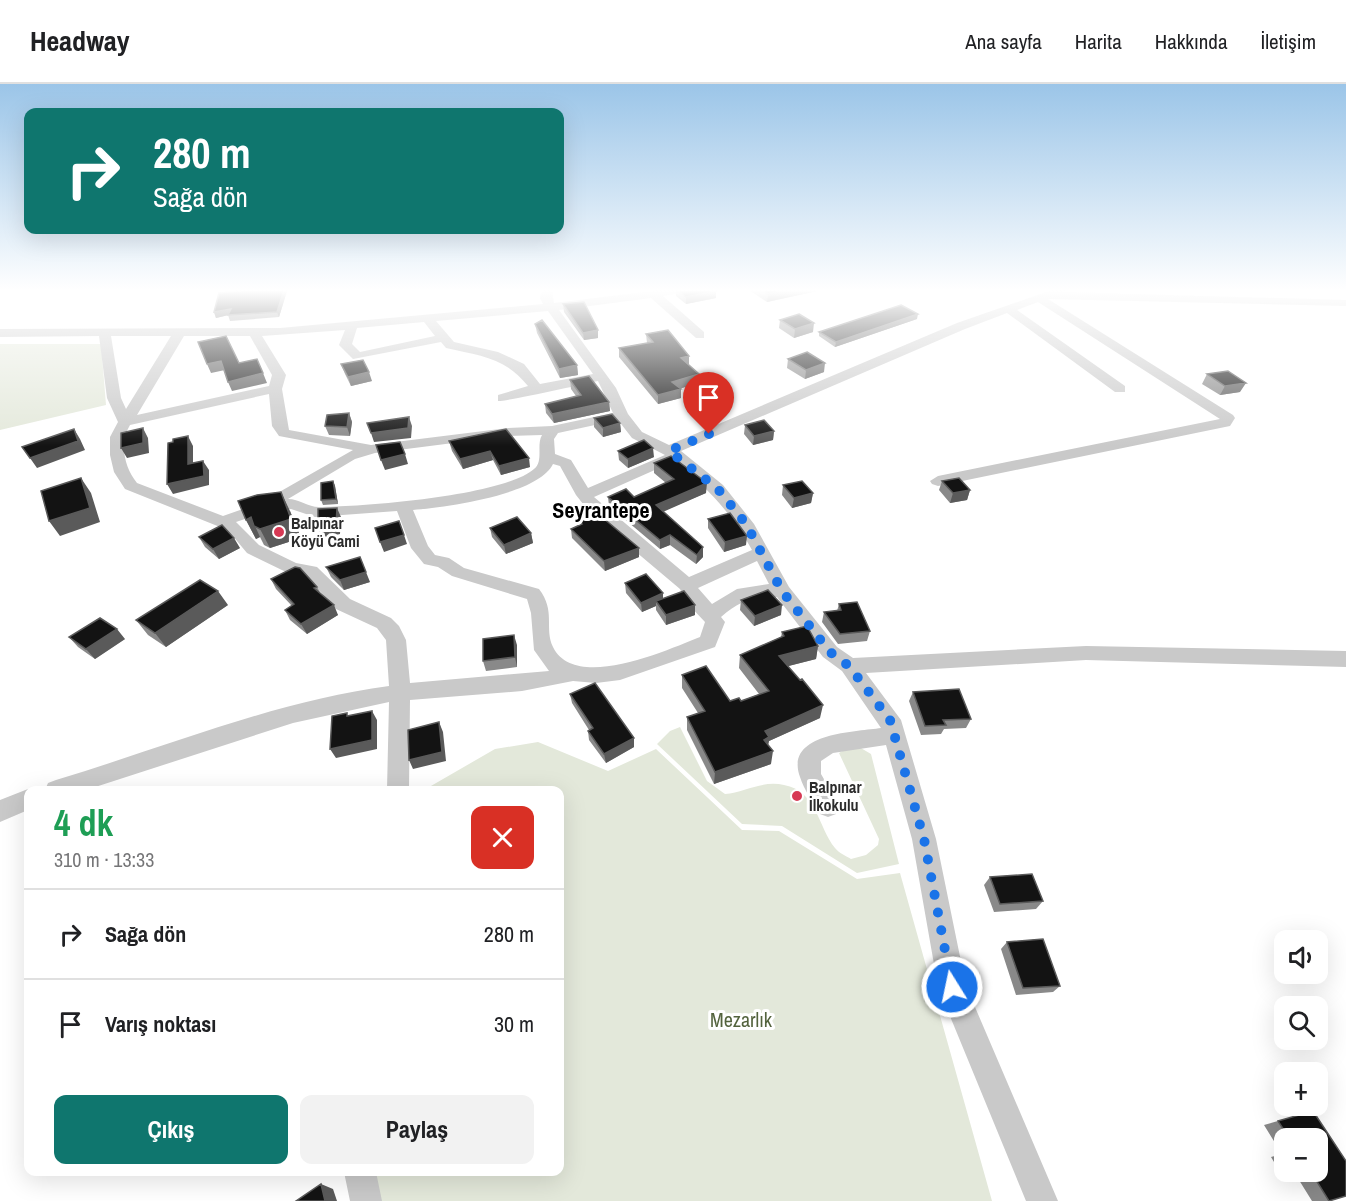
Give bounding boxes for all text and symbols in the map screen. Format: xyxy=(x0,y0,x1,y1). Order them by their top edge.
text: Headway xyxy=(30,22,130,60)
text: Ana sayfa xyxy=(965,27,1042,56)
text: Harita xyxy=(1075,27,1122,56)
text: Hakkında xyxy=(1155,27,1227,56)
text: İletişim xyxy=(1260,27,1316,56)
text: 280 m xyxy=(153,125,251,181)
icon: right xyxy=(54,132,132,210)
text: Sağa dön xyxy=(153,179,248,215)
pin xyxy=(683,372,734,434)
icon: arrive xyxy=(692,381,725,414)
district label: Seyrantepe xyxy=(552,495,650,525)
place label: Balpınar Köyü Cami xyxy=(291,512,360,552)
marker: Balpınar Köyü Cami xyxy=(272,525,286,539)
place label: Balpınar İlkokulu xyxy=(809,776,862,816)
marker: Balpınar İlkokulu xyxy=(790,789,804,803)
text: 4 dk xyxy=(54,799,113,847)
button: close xyxy=(471,806,534,869)
text: 310 m · 13:33 xyxy=(54,846,154,873)
icon: right xyxy=(54,918,87,951)
text: Sağa dön xyxy=(105,919,186,949)
text: 280 m xyxy=(484,919,534,949)
map controls xyxy=(1274,930,1328,1182)
button: sound xyxy=(1274,930,1328,984)
position arrow xyxy=(920,955,984,1019)
button: search xyxy=(1274,996,1328,1050)
park label: Mezarlık xyxy=(710,1006,773,1033)
icon: arrive xyxy=(54,1008,87,1041)
text: Varış noktası xyxy=(105,1009,216,1039)
text: 30 m xyxy=(494,1009,534,1039)
button: + xyxy=(1274,1062,1328,1116)
button: Çıkış xyxy=(54,1095,288,1164)
button: Paylaş xyxy=(300,1095,534,1164)
button: − xyxy=(1274,1128,1328,1182)

